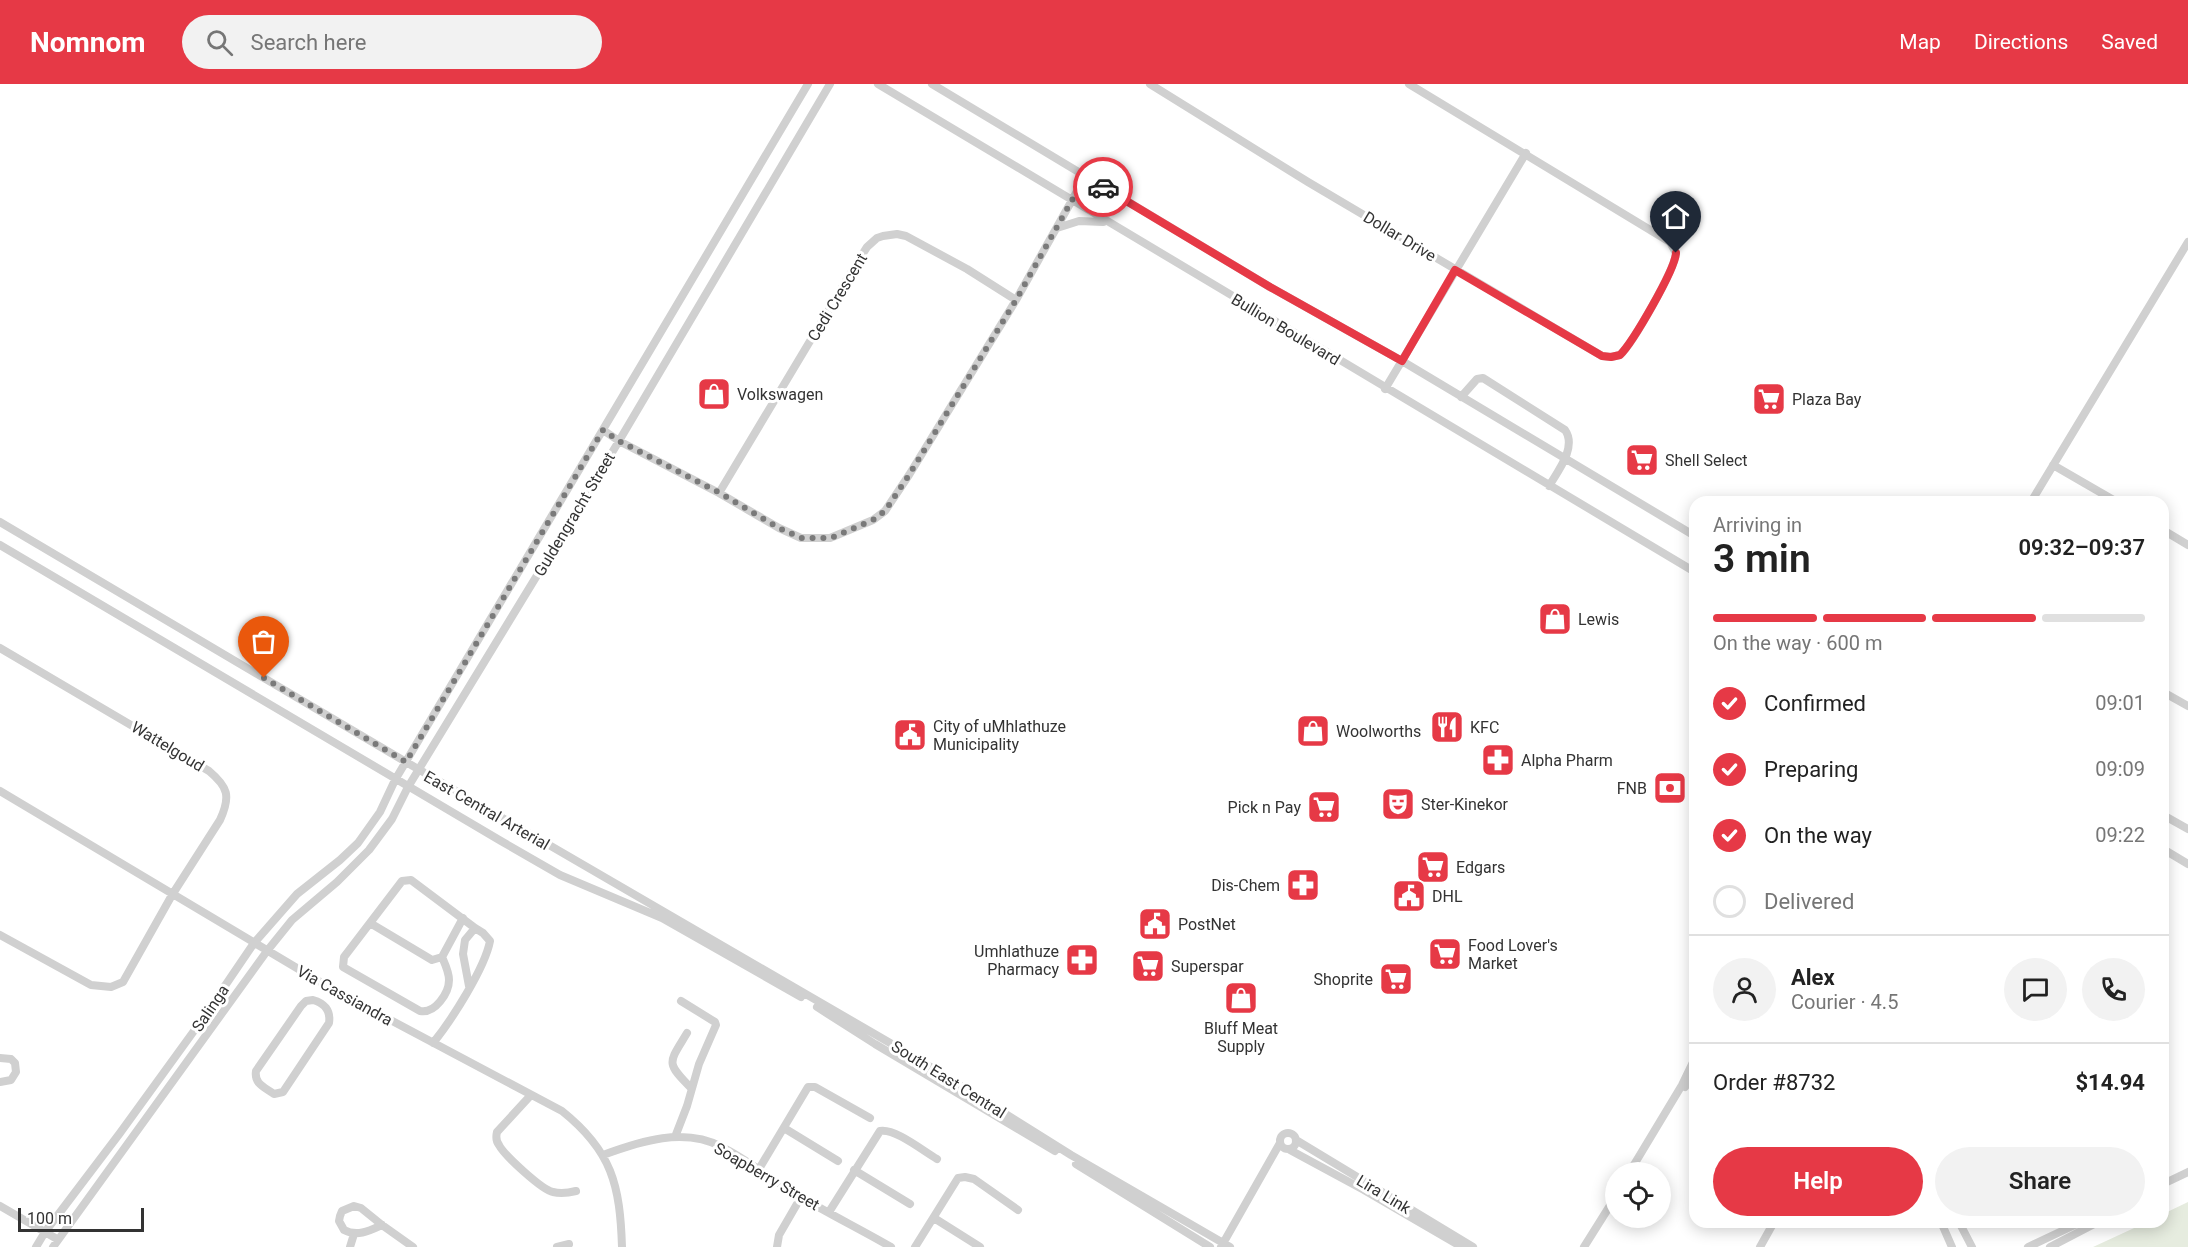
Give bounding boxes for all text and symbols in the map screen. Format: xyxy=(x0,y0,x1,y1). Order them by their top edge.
search box xyxy=(182,15,602,69)
text: Nomnom xyxy=(30,26,146,59)
icon: search xyxy=(203,26,236,59)
text: Search here xyxy=(251,30,366,55)
text: Map xyxy=(1899,30,1941,54)
text: Directions xyxy=(1974,30,2068,54)
text: Saved xyxy=(2101,30,2158,54)
courier xyxy=(1073,157,1133,217)
icon: car xyxy=(1087,171,1120,204)
pin xyxy=(1650,191,1701,253)
icon: home xyxy=(1659,200,1692,233)
street label: Dollar Drive xyxy=(1360,207,1440,266)
street label: Cedi Crescent xyxy=(804,250,871,345)
street label: Bullion Boulevard xyxy=(1228,290,1343,369)
shop icon: Volkswagen xyxy=(696,376,732,412)
supermarket icon: Plaza Bay xyxy=(1751,381,1787,417)
place label: Volkswagen xyxy=(737,385,823,404)
place label: Plaza Bay xyxy=(1792,390,1862,409)
supermarket icon: Shell Select xyxy=(1624,442,1660,478)
street label: Guldengracht Street xyxy=(530,449,619,580)
place label: Shell Select xyxy=(1665,451,1748,470)
text: Arriving in xyxy=(1713,513,1802,537)
text: 09:32–09:37 xyxy=(2018,535,2145,560)
text: 3 min xyxy=(1713,536,1811,582)
shop icon: Lewis xyxy=(1537,601,1573,637)
place label: Lewis xyxy=(1578,610,1619,629)
pin xyxy=(238,616,289,678)
icon: bag xyxy=(247,625,280,658)
text: On the way · 600 m xyxy=(1713,631,1882,655)
icon: check xyxy=(1713,687,1746,720)
text: Confirmed xyxy=(1764,691,1866,716)
text: 09:01 xyxy=(2095,691,2145,715)
restaurant icon: KFC xyxy=(1429,709,1465,745)
shop icon: Woolworths xyxy=(1295,713,1331,749)
street label: Wattelgoud xyxy=(128,717,208,776)
public building icon: City of uMhlathuze Municipality xyxy=(892,717,928,753)
place label: City of uMhlathuze Municipality xyxy=(933,717,1066,754)
place label: KFC xyxy=(1470,718,1499,737)
place label: Woolworths xyxy=(1336,722,1421,741)
pharmacy icon: Alpha Pharm xyxy=(1480,742,1516,778)
place label: Alpha Pharm xyxy=(1521,751,1613,770)
icon: check xyxy=(1713,753,1746,786)
text: Preparing xyxy=(1764,757,1858,782)
text: 09:09 xyxy=(2095,757,2145,781)
street label: East Central Arterial xyxy=(421,767,553,854)
bank icon: FNB xyxy=(1652,770,1688,806)
place label: FNB xyxy=(1617,779,1647,798)
theatre icon: Ster-Kinekor xyxy=(1380,786,1416,822)
supermarket icon: Pick n Pay xyxy=(1306,789,1342,825)
place label: Ster-Kinekor xyxy=(1421,795,1509,814)
place label: Pick n Pay xyxy=(1228,798,1301,817)
icon: check xyxy=(1713,819,1746,852)
text: On the way xyxy=(1764,823,1872,848)
text: 09:22 xyxy=(2095,823,2145,847)
supermarket icon: Edgars xyxy=(1415,849,1451,885)
place label: Edgars xyxy=(1456,858,1505,877)
pharmacy icon: Dis-Chem xyxy=(1285,867,1321,903)
place label: Dis-Chem xyxy=(1211,876,1280,895)
public building icon: DHL xyxy=(1391,878,1427,914)
place label: DHL xyxy=(1432,887,1463,906)
text: Delivered xyxy=(1764,889,1854,914)
public building icon: PostNet xyxy=(1137,906,1173,942)
place label: PostNet xyxy=(1178,915,1236,934)
supermarket icon: Food Lover's Market xyxy=(1427,936,1463,972)
place label: Food Lover's Market xyxy=(1468,936,1558,973)
place label: Umhlathuze Pharmacy xyxy=(974,942,1059,979)
pharmacy icon: Umhlathuze Pharmacy xyxy=(1064,942,1100,978)
supermarket icon: Superspar xyxy=(1130,948,1166,984)
place label: Superspar xyxy=(1171,957,1244,976)
button: person xyxy=(1713,958,1776,1021)
button: chat xyxy=(2004,958,2067,1021)
button: phone xyxy=(2082,958,2145,1021)
street label: Via Cassiandra xyxy=(294,961,396,1030)
supermarket icon: Shoprite xyxy=(1378,961,1414,997)
text: Alex xyxy=(1791,965,1835,990)
place label: Shoprite xyxy=(1314,970,1373,989)
shop icon: Bluff Meat Supply xyxy=(1223,980,1259,1016)
street label: Salinga xyxy=(188,981,233,1035)
text: Courier · 4.5 xyxy=(1791,990,1898,1014)
place label: Bluff Meat Supply xyxy=(1204,1019,1278,1056)
street label: South East Central xyxy=(888,1037,1009,1122)
text: Order #8732 xyxy=(1713,1070,1835,1095)
text: $14.94 xyxy=(2076,1070,2145,1095)
street label: Soapberry Street xyxy=(711,1139,823,1214)
button: Help xyxy=(1713,1147,1923,1216)
button: Share xyxy=(1935,1147,2145,1216)
map controls xyxy=(1605,1162,1671,1228)
button: locate xyxy=(1605,1162,1671,1228)
street label: Lira Link xyxy=(1353,1171,1415,1218)
scale bar xyxy=(18,1205,144,1232)
text: 100 m xyxy=(27,1209,72,1228)

